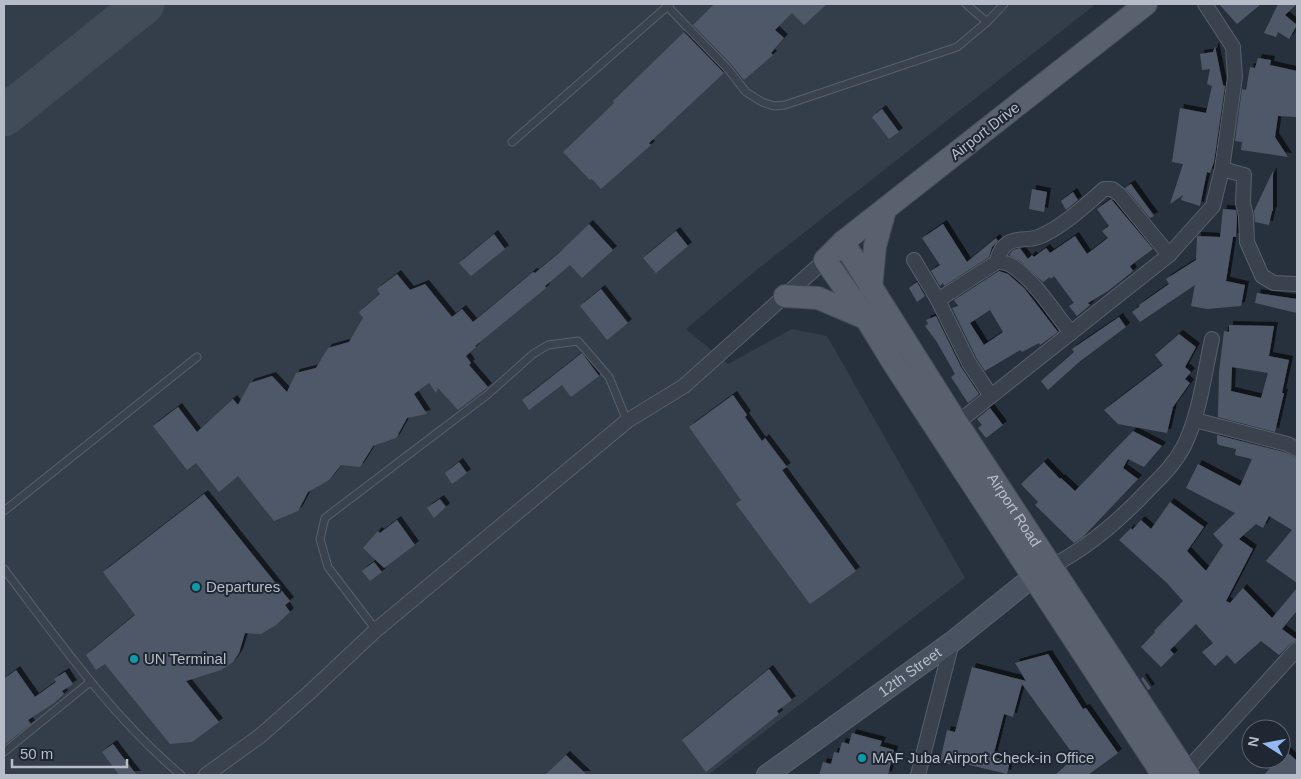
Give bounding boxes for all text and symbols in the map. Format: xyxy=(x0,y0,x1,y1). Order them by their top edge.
street label: Airport Drive xyxy=(947,98,1023,163)
street label: Airport Road xyxy=(984,470,1045,550)
place label: Departures xyxy=(206,578,280,595)
marker: Departures xyxy=(190,581,202,593)
street label: 12th Street xyxy=(875,643,945,700)
place label: UN Terminal xyxy=(144,650,226,667)
marker: UN Terminal xyxy=(128,653,140,665)
north arrow xyxy=(1241,719,1291,769)
text: N xyxy=(1244,735,1262,748)
scale bar xyxy=(12,736,128,768)
text: 50 m xyxy=(20,745,53,762)
place label: MAF Juba Airport Check-in Office xyxy=(872,749,1094,766)
marker: MAF Juba Airport Check-in Office xyxy=(856,752,868,764)

